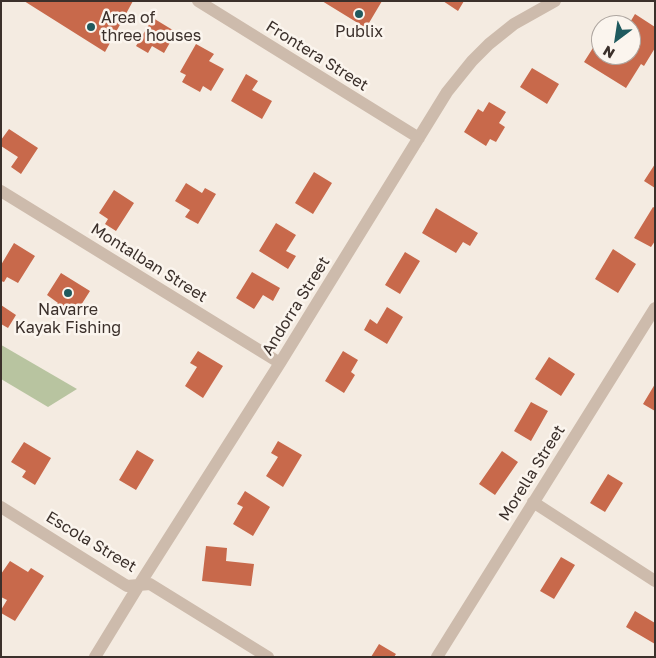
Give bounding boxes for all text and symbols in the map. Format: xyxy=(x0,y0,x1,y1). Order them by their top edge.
place label: Area of three houses xyxy=(101,8,201,46)
marker: Publix xyxy=(353,8,365,20)
north arrow xyxy=(591,15,641,65)
street label: Frontera Street xyxy=(262,17,372,95)
marker: Area of three houses xyxy=(85,21,97,33)
place label: Publix xyxy=(335,22,383,42)
text: N xyxy=(600,42,617,62)
street label: Montalban Street xyxy=(87,219,211,307)
street label: Andorra Street xyxy=(258,253,334,359)
marker: Navarre Kayak Fishing xyxy=(62,287,74,299)
place label: Navarre Kayak Fishing xyxy=(15,300,121,338)
street label: Morella Street xyxy=(495,422,569,524)
street label: Escola Street xyxy=(42,507,140,577)

